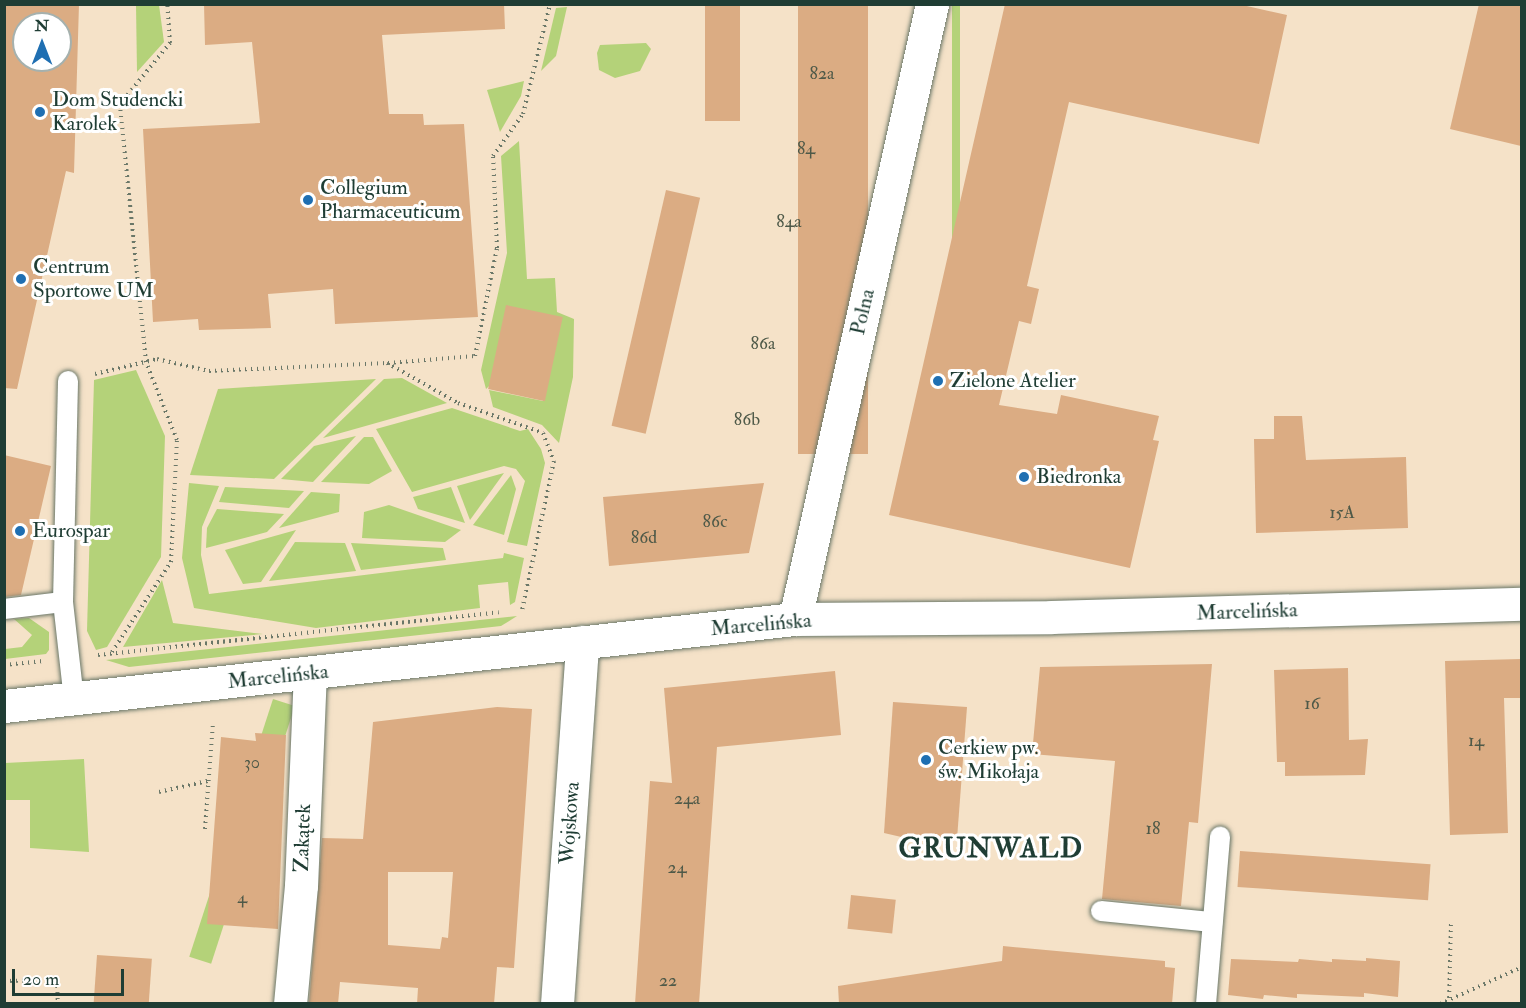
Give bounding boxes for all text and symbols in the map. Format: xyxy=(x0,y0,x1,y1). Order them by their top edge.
north arrow xyxy=(12,12,72,72)
text: N xyxy=(35,16,49,36)
house number: 82a xyxy=(810,63,834,85)
place label: Dom Studencki Karolek xyxy=(52,87,183,137)
marker: Dom Studencki Karolek xyxy=(33,105,47,119)
house number: 84 xyxy=(797,138,815,160)
place label: Collegium Pharmaceuticum xyxy=(320,175,461,225)
marker: Collegium Pharmaceuticum xyxy=(301,193,315,207)
house number: 84a xyxy=(776,211,802,233)
place label: Centrum Sportowe UM xyxy=(33,254,154,304)
marker: Centrum Sportowe UM xyxy=(14,272,28,286)
street label: Polna xyxy=(845,286,881,338)
house number: 86a xyxy=(751,333,775,355)
place label: Zielone Atelier xyxy=(950,368,1076,394)
marker: Zielone Atelier xyxy=(931,374,945,388)
house number: 86b xyxy=(734,409,760,431)
place label: Biedronka xyxy=(1036,464,1121,490)
marker: Biedronka xyxy=(1017,470,1031,484)
house number: 15A xyxy=(1329,502,1355,524)
house number: 86c xyxy=(703,511,727,533)
place label: Eurospar xyxy=(32,518,110,544)
marker: Eurospar xyxy=(13,524,27,538)
house number: 86d xyxy=(631,527,657,549)
street label: Marcelińska xyxy=(1196,598,1298,626)
street label: Marcelińska xyxy=(709,608,813,642)
street label: Marcelińska xyxy=(226,659,330,695)
house number: 16 xyxy=(1304,693,1320,715)
house number: 14 xyxy=(1468,730,1484,752)
place label: Cerkiew pw. św. Mikołaja xyxy=(938,735,1039,785)
house number: 30 xyxy=(244,752,260,774)
marker: Cerkiew pw. św. Mikołaja xyxy=(919,753,933,767)
street label: Wojskowa xyxy=(555,781,585,865)
house number: 24a xyxy=(674,788,700,810)
street label: Zakątek xyxy=(289,803,317,873)
house number: 18 xyxy=(1146,818,1160,840)
district label: GRUNWALD xyxy=(899,833,1083,865)
house number: 24 xyxy=(668,857,686,879)
house number: 4 xyxy=(237,887,247,909)
scale bar xyxy=(15,957,128,995)
text: 20 m xyxy=(23,968,59,991)
house number: 22 xyxy=(659,970,677,992)

